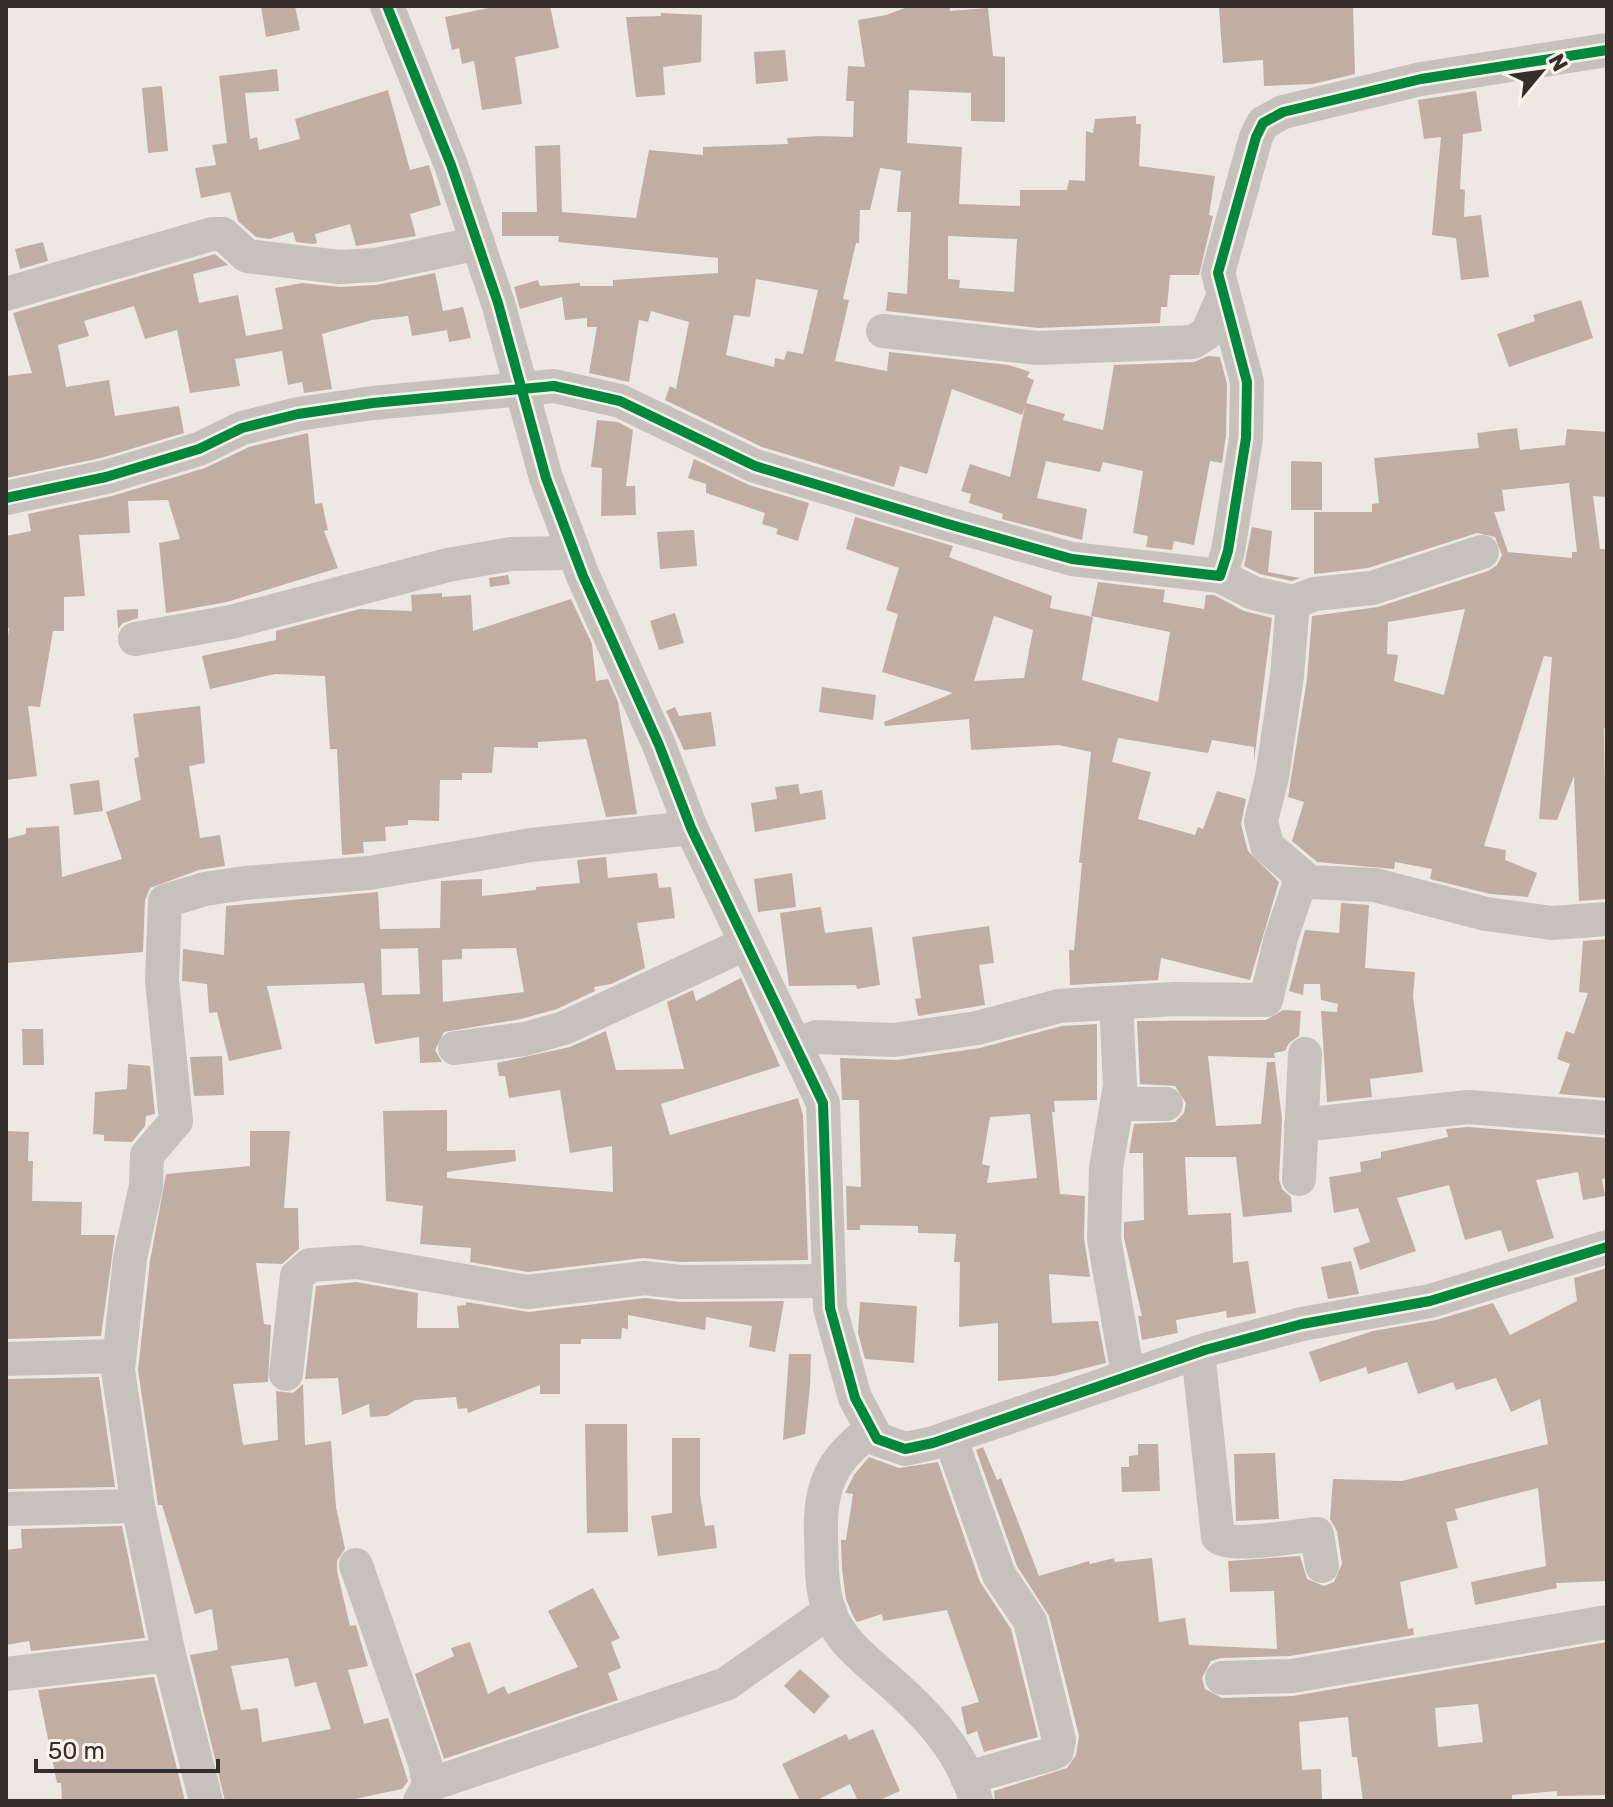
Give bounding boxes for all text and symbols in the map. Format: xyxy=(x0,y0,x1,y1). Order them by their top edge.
north arrow xyxy=(1501,32,1581,112)
text: N xyxy=(1542,49,1574,76)
scale bar xyxy=(36,1723,218,1773)
text: 50 m xyxy=(48,1737,105,1765)

